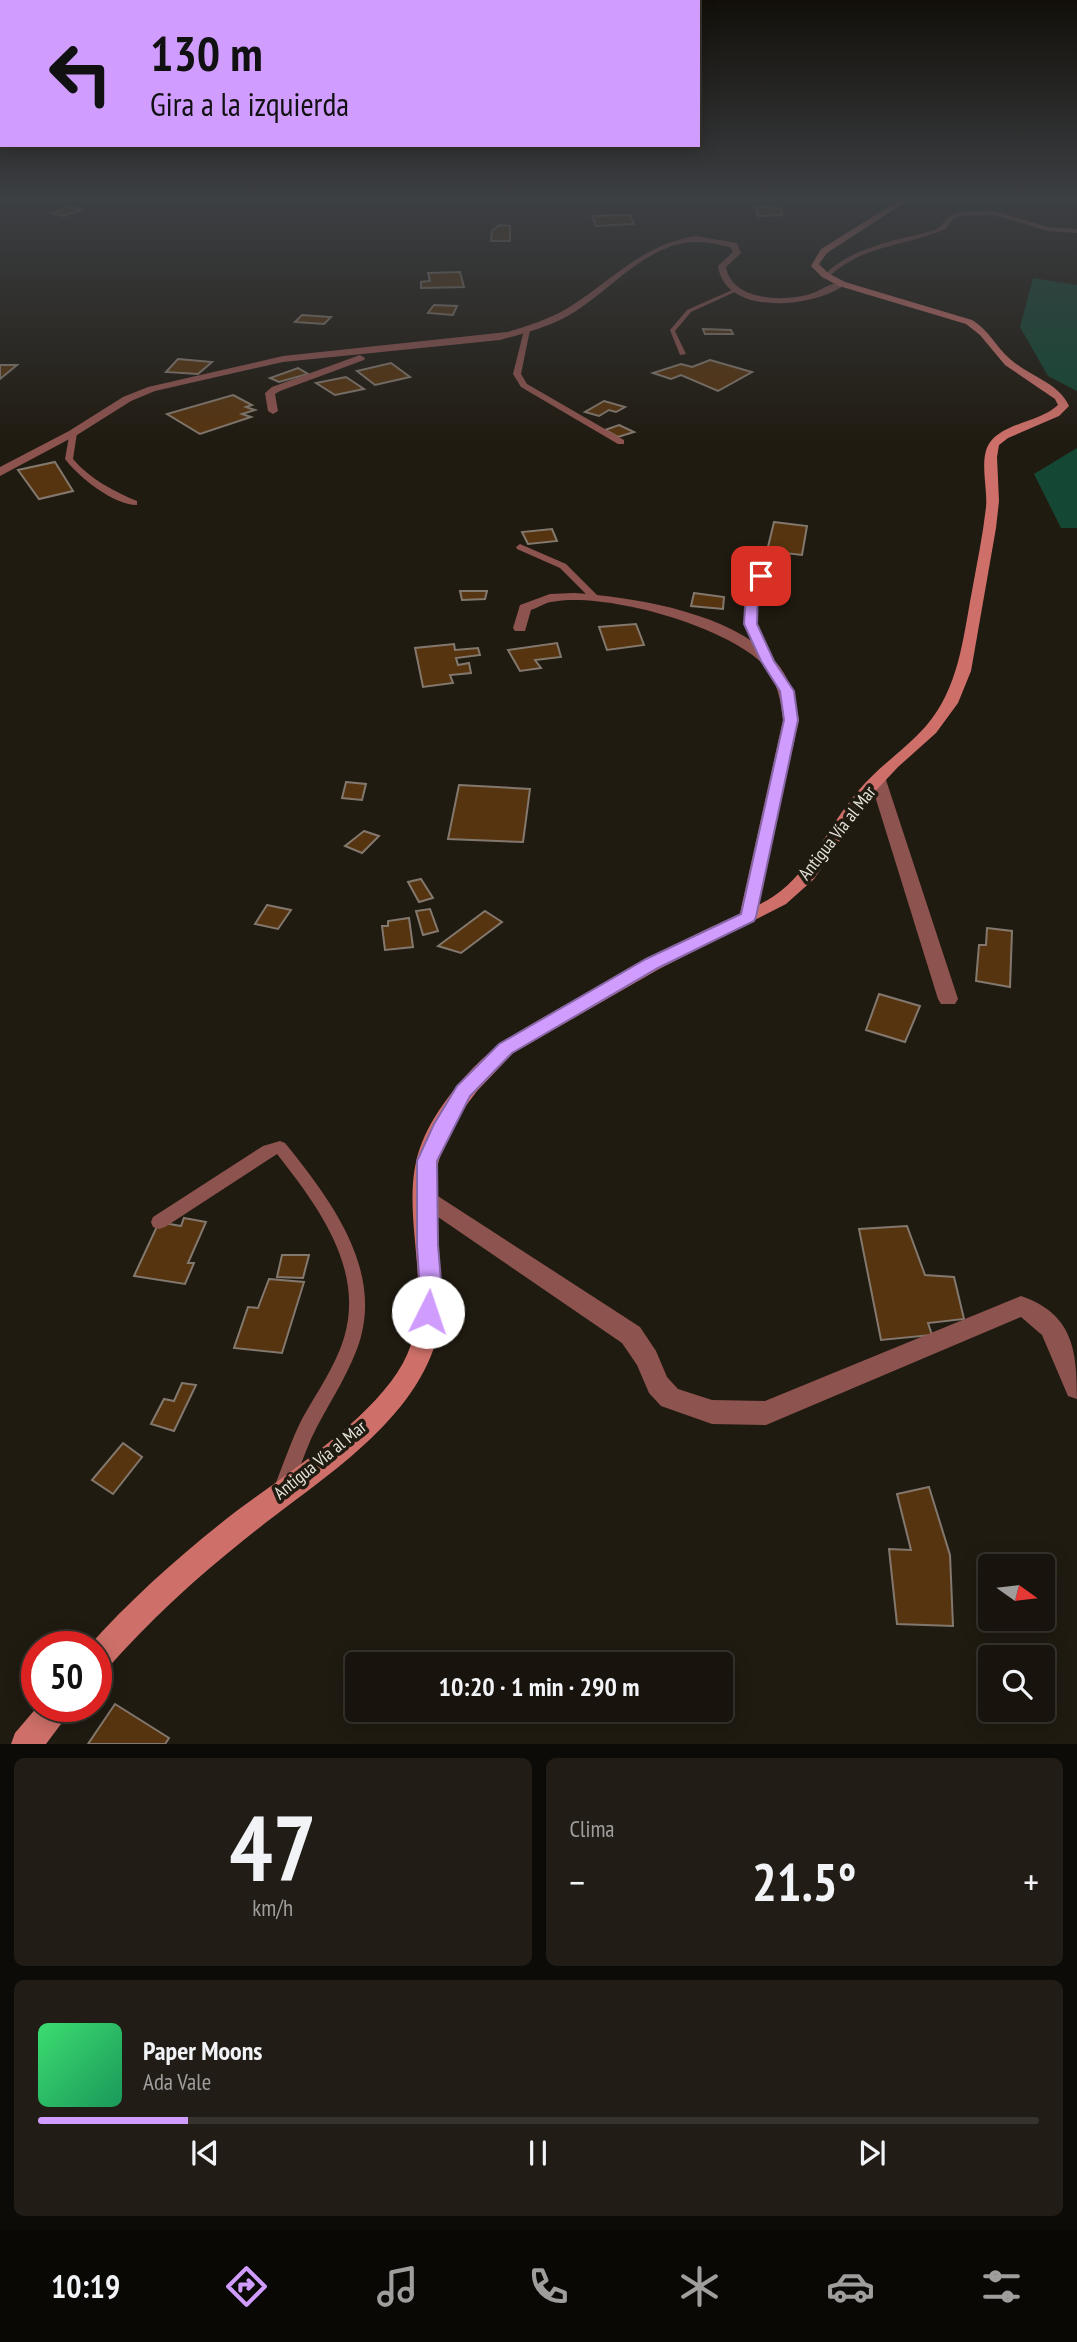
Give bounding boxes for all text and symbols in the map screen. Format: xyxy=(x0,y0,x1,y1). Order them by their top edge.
text: 130 m xyxy=(150,21,263,85)
icon: left xyxy=(35,28,126,119)
text: Gira a la izquierda xyxy=(150,83,349,125)
pin xyxy=(731,546,791,606)
icon: arrive xyxy=(742,557,780,595)
street label: Antigua Vía al Mar xyxy=(793,781,880,884)
position arrow xyxy=(391,1275,465,1349)
street label: Antigua Vía al Mar xyxy=(269,1415,371,1504)
north arrow xyxy=(978,1554,1055,1631)
map controls xyxy=(978,1554,1055,1722)
speed limit sign: 50 xyxy=(21,1631,112,1722)
button: search xyxy=(978,1645,1055,1722)
text: 10:20 · 1 min · 290 m xyxy=(439,1670,639,1703)
text: 47 xyxy=(229,1788,316,1906)
text: Clima xyxy=(570,1814,615,1843)
text: 21.5° xyxy=(752,1848,857,1915)
text: − xyxy=(570,1857,585,1906)
text: + xyxy=(1023,1857,1039,1906)
text: km/h xyxy=(252,1893,293,1922)
text: Paper Moons xyxy=(143,2034,262,2067)
text: Ada Vale xyxy=(143,2067,211,2096)
icon: previous xyxy=(186,2134,224,2172)
icon: pause xyxy=(519,2134,557,2172)
icon: next xyxy=(853,2134,891,2172)
icon: directions xyxy=(222,2262,271,2311)
icon: music xyxy=(373,2262,422,2311)
icon: phone xyxy=(524,2262,573,2311)
icon: climate xyxy=(675,2262,724,2311)
icon: car xyxy=(826,2262,875,2311)
icon: filters xyxy=(977,2262,1026,2311)
text: 10:19 xyxy=(51,2265,120,2307)

